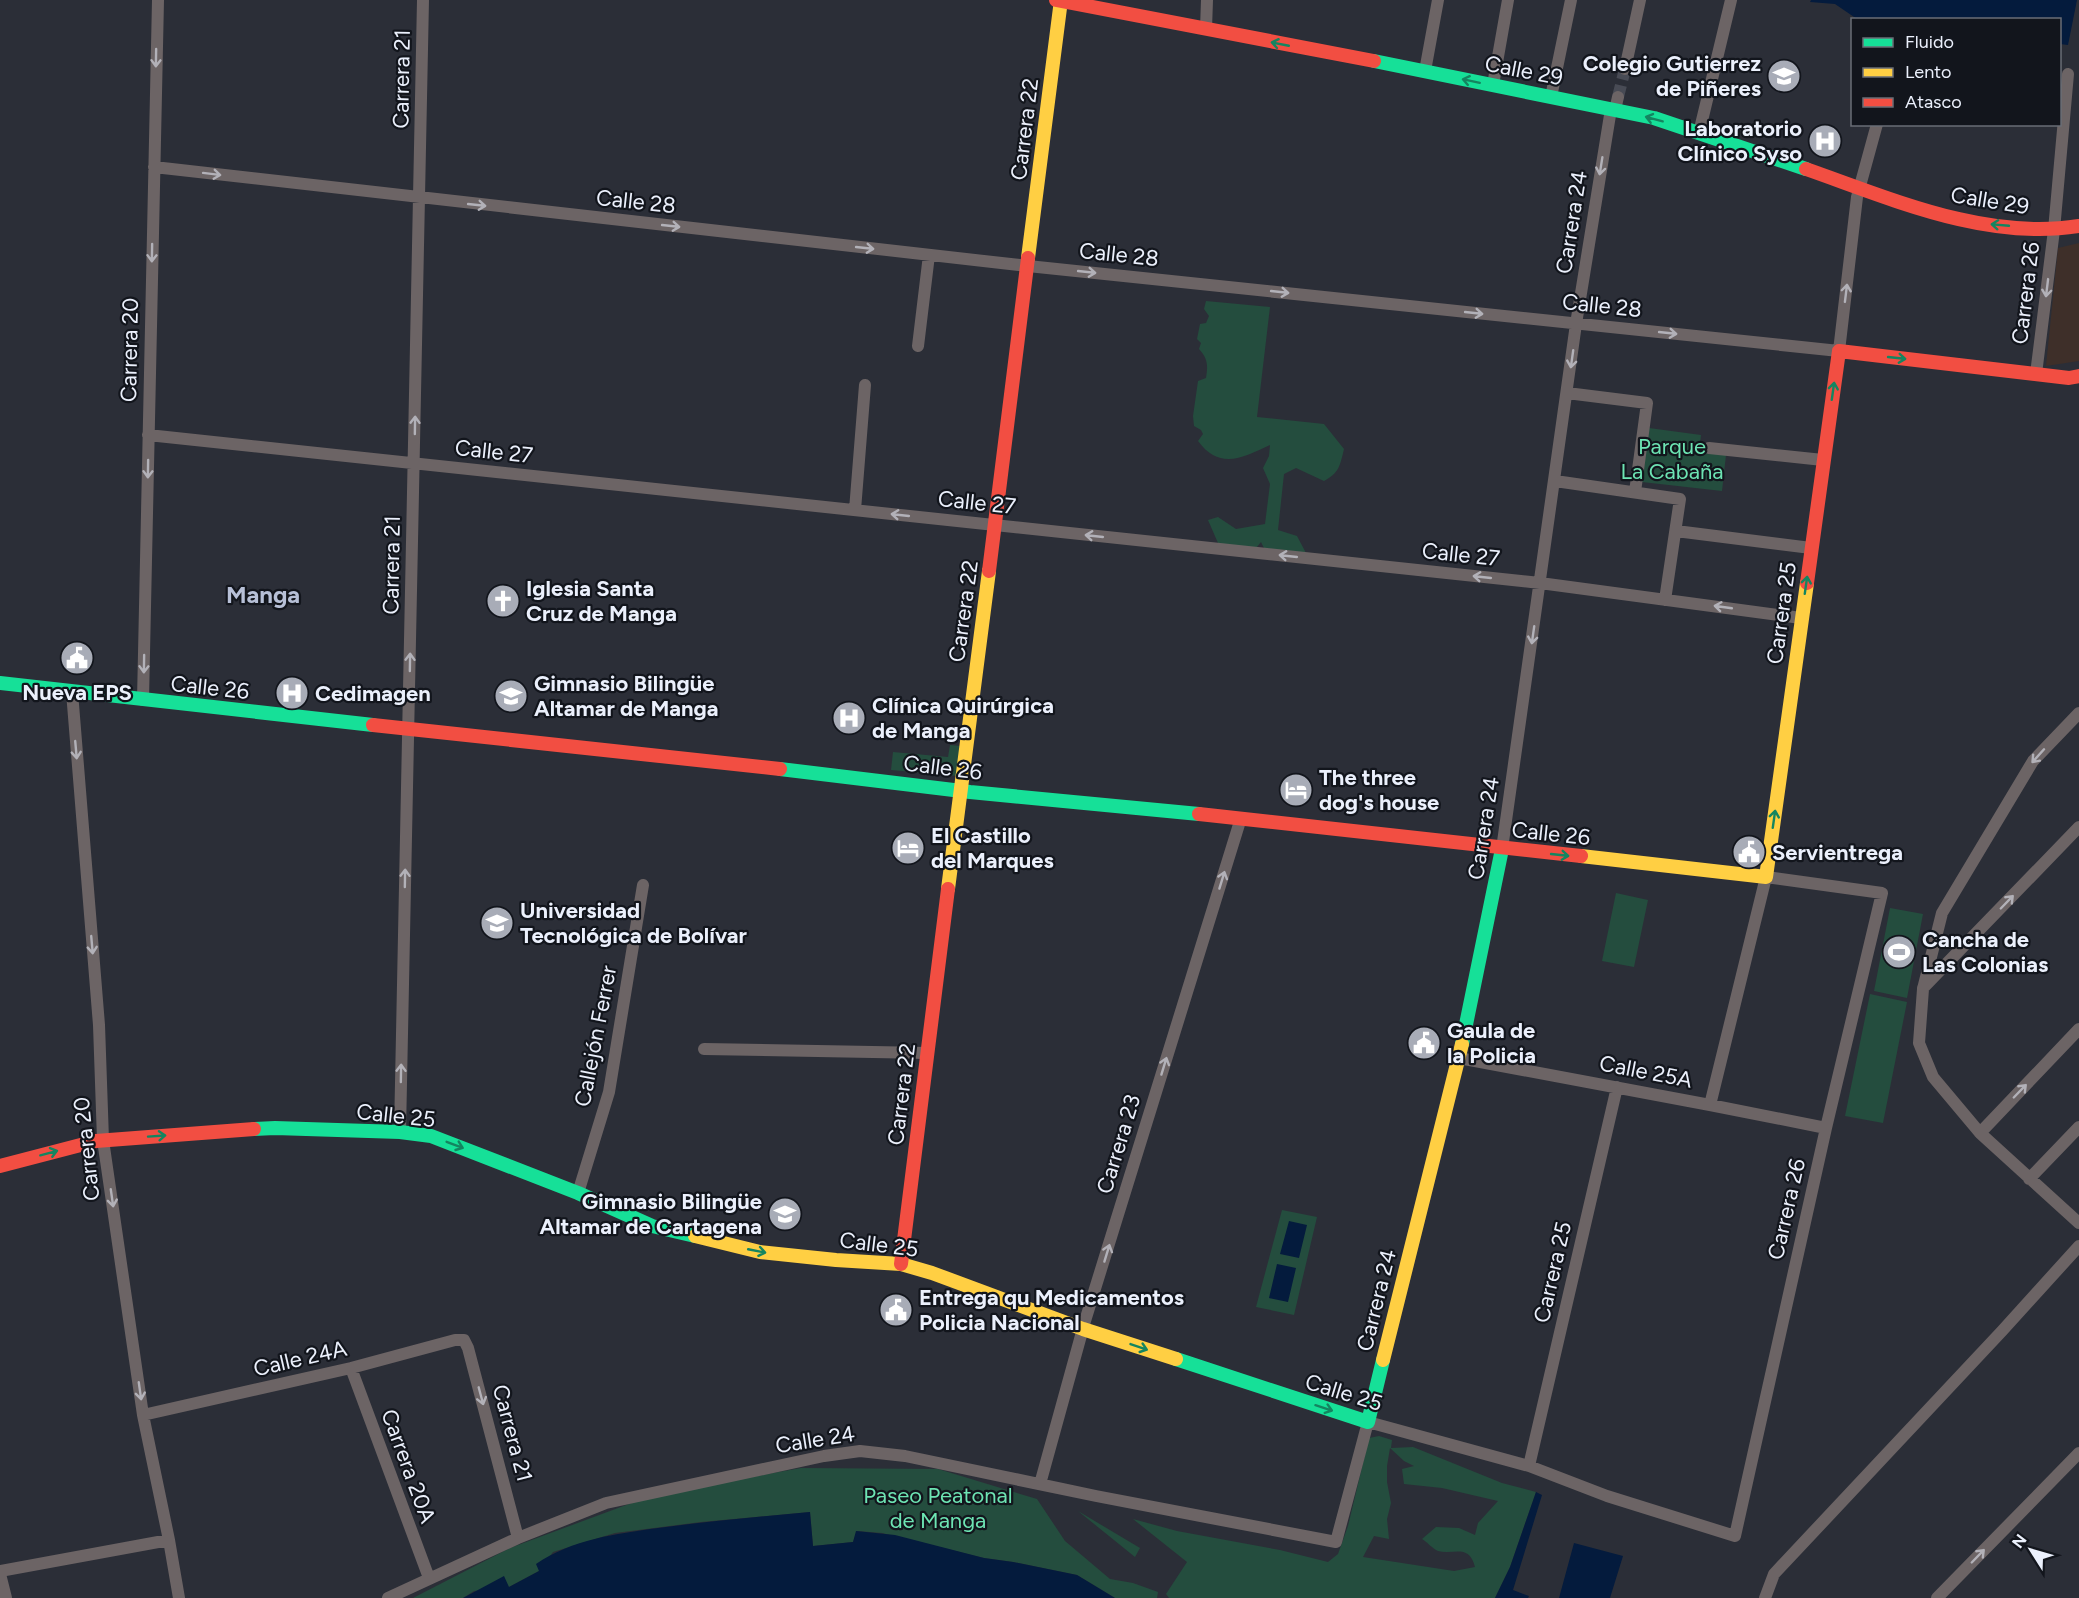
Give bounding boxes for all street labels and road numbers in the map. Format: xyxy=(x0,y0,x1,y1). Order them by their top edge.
street label: Carrera 21 xyxy=(387,29,416,129)
street label: Calle 29 xyxy=(1483,50,1565,91)
street label: Carrera 22 xyxy=(1005,76,1044,182)
street label: Carrera 24 xyxy=(1550,169,1593,276)
street label: Calle 29 xyxy=(1949,181,2031,220)
street label: Calle 28 xyxy=(595,184,677,219)
street label: Calle 28 xyxy=(1078,237,1160,272)
street label: Carrera 26 xyxy=(2006,240,2045,346)
street label: Calle 28 xyxy=(1561,288,1643,323)
street label: Carrera 20 xyxy=(115,298,144,402)
street label: Calle 27 xyxy=(454,434,534,469)
street label: Calle 27 xyxy=(937,485,1017,520)
street label: Carrera 21 xyxy=(377,515,406,615)
street label: Calle 27 xyxy=(1421,537,1501,572)
street label: Carrera 22 xyxy=(943,558,984,664)
street label: Carrera 25 xyxy=(1761,560,1802,666)
street label: Calle 26 xyxy=(169,670,251,705)
street label: Calle 26 xyxy=(902,749,984,786)
street label: Carrera 24 xyxy=(1462,775,1505,882)
street label: Calle 26 xyxy=(1510,816,1592,851)
street label: Callejón Ferrer xyxy=(569,963,623,1109)
street label: Carrera 22 xyxy=(882,1041,921,1147)
street label: Calle 25A xyxy=(1597,1049,1695,1094)
street label: Carrera 23 xyxy=(1091,1091,1146,1197)
street label: Carrera 20 xyxy=(68,1096,105,1202)
street label: Calle 25 xyxy=(355,1098,437,1133)
street label: Carrera 26 xyxy=(1762,1156,1811,1262)
street label: Carrera 25 xyxy=(1528,1219,1577,1325)
street label: Calle 25 xyxy=(838,1226,920,1263)
street label: Carrera 24 xyxy=(1351,1246,1402,1354)
street label: Calle 24A xyxy=(251,1335,350,1382)
street label: Calle 25 xyxy=(1302,1368,1386,1417)
street label: Carrera 21 xyxy=(487,1382,538,1485)
street label: Carrera 20A xyxy=(375,1405,442,1527)
street label: Calle 24 xyxy=(773,1420,857,1459)

